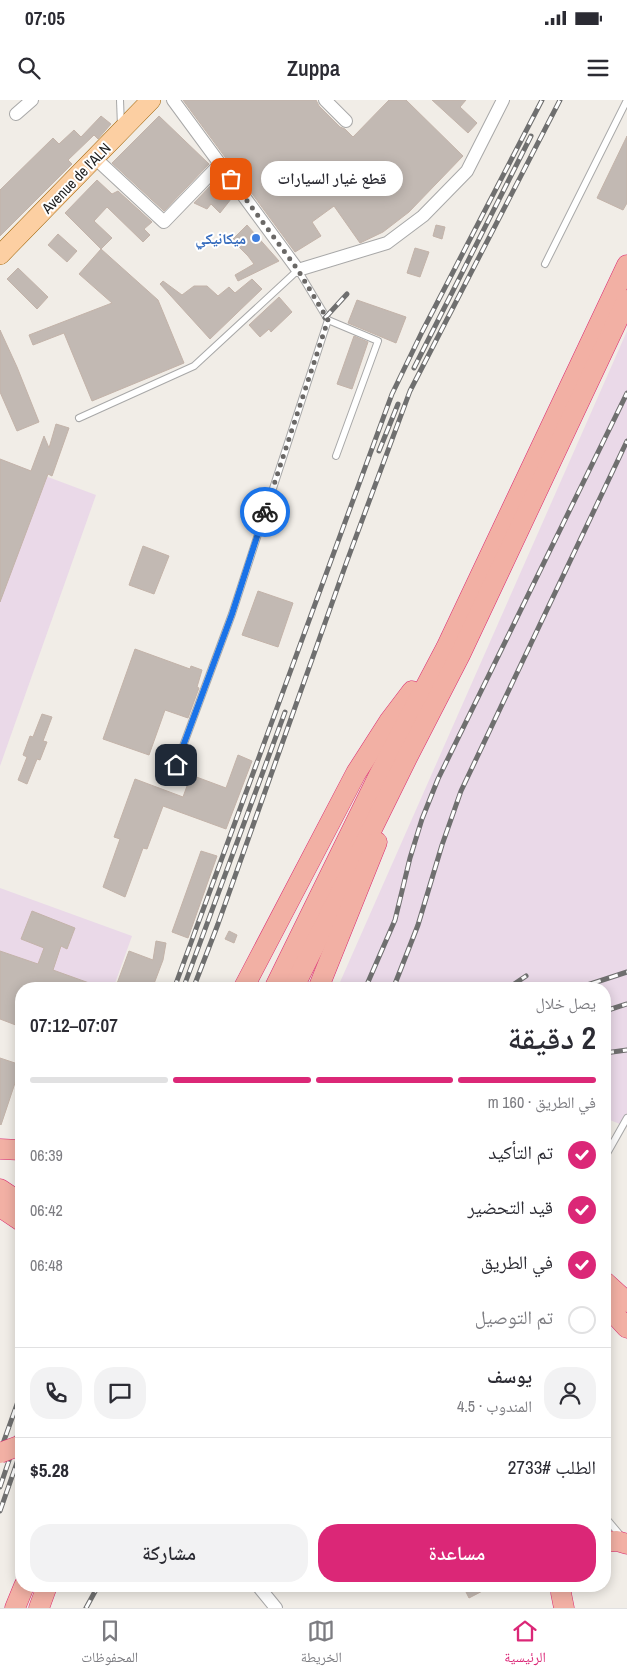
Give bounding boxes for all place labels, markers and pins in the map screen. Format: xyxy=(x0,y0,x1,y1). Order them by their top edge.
pin xyxy=(210,158,252,200)
callout: قطع غيار السيارات xyxy=(261,162,404,196)
place label: ميكانيكي xyxy=(195,228,246,250)
marker: ميكانيكي xyxy=(250,232,262,244)
pin xyxy=(155,744,197,786)

